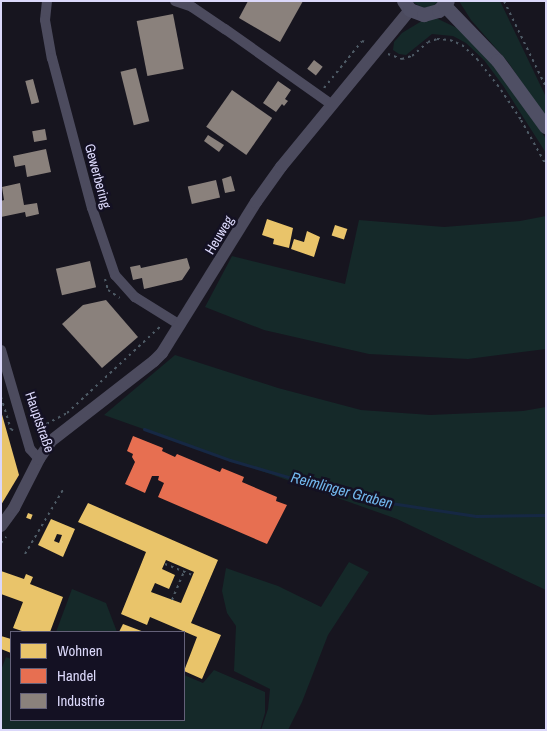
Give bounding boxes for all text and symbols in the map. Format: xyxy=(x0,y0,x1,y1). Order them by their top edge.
street label: Gewerbering xyxy=(81,142,115,210)
street label: Heuweg xyxy=(201,213,237,257)
street label: Hauptstraße xyxy=(22,389,58,455)
water label: Reimlinger Graben xyxy=(289,468,395,512)
legend xyxy=(10,631,185,721)
text: Wohnen xyxy=(57,640,103,661)
text: Handel xyxy=(57,665,96,686)
text: Industrie xyxy=(57,690,105,711)

